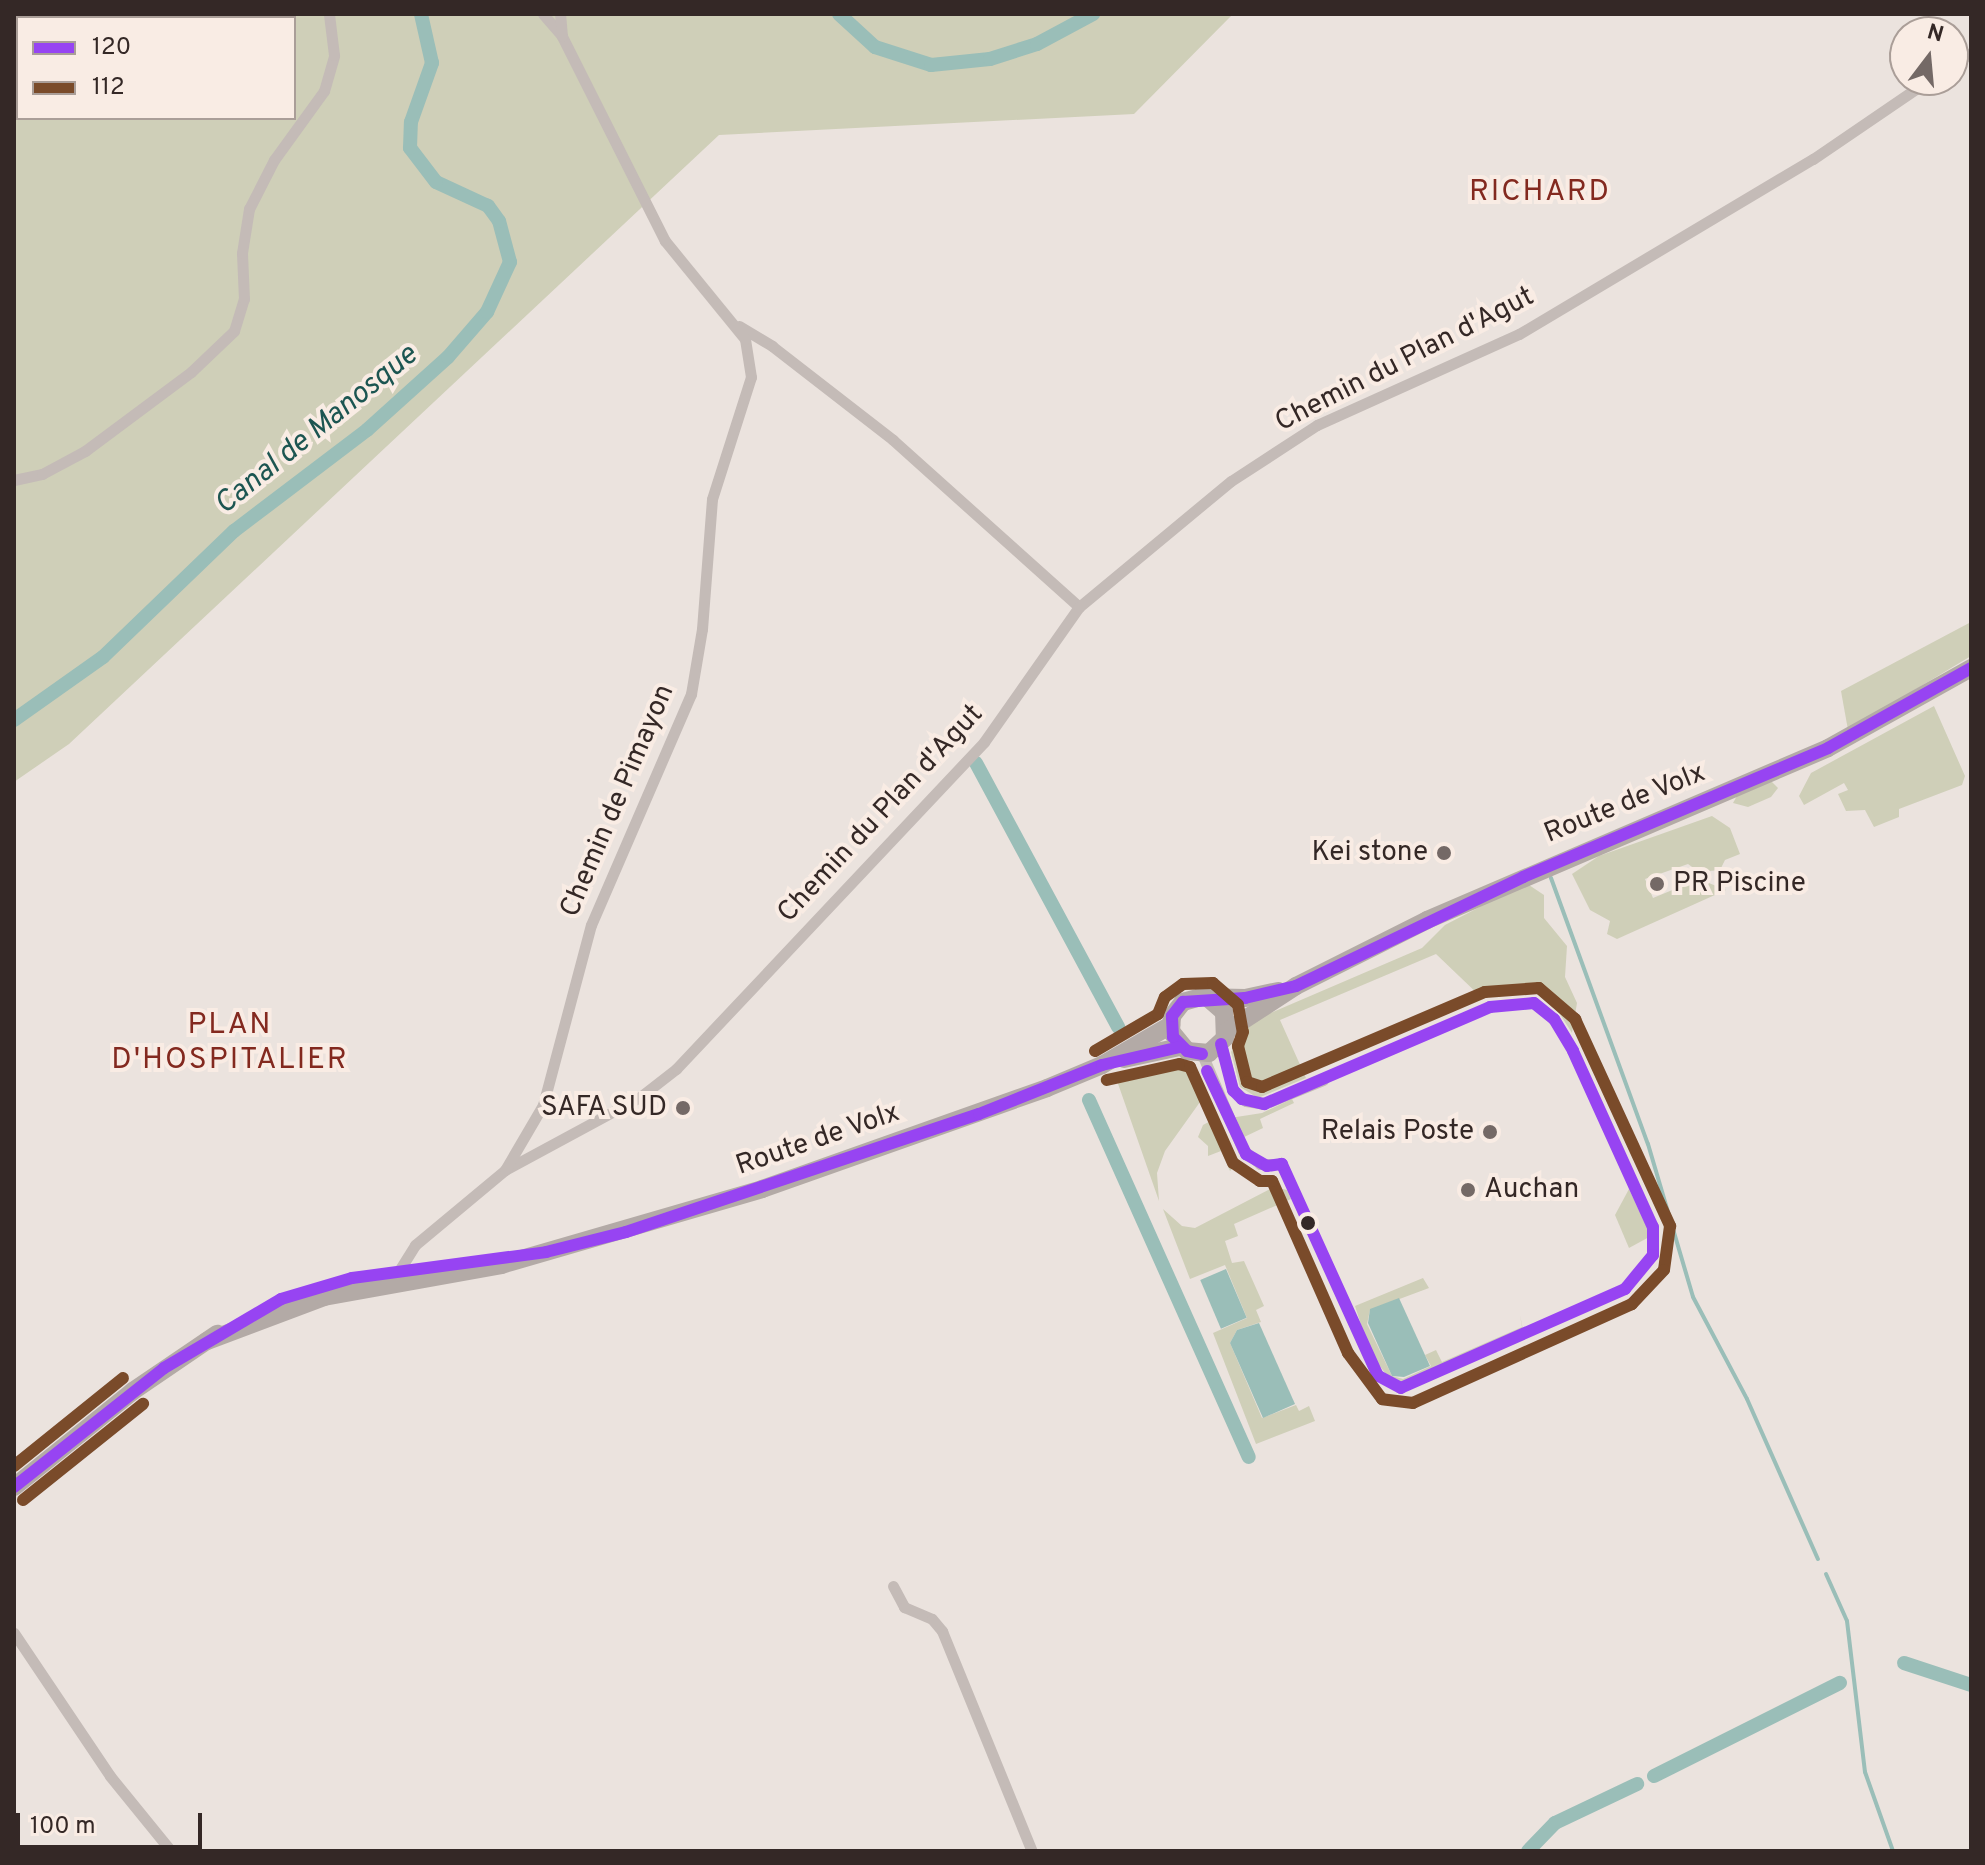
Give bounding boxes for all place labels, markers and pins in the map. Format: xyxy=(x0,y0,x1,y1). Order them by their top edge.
place label: Kei stone xyxy=(1312,836,1428,870)
marker: Kei stone xyxy=(1435,844,1453,862)
place label: PR Piscine xyxy=(1673,867,1806,901)
marker: PR Piscine xyxy=(1648,875,1666,893)
place label: SAFA SUD xyxy=(540,1091,667,1125)
marker: SAFA SUD xyxy=(674,1099,692,1117)
place label: Relais Poste xyxy=(1321,1115,1474,1149)
marker: Relais Poste xyxy=(1481,1123,1499,1141)
place label: Auchan xyxy=(1484,1173,1579,1207)
marker: Auchan xyxy=(1459,1181,1477,1199)
unlabelled marker xyxy=(1300,1215,1316,1231)

